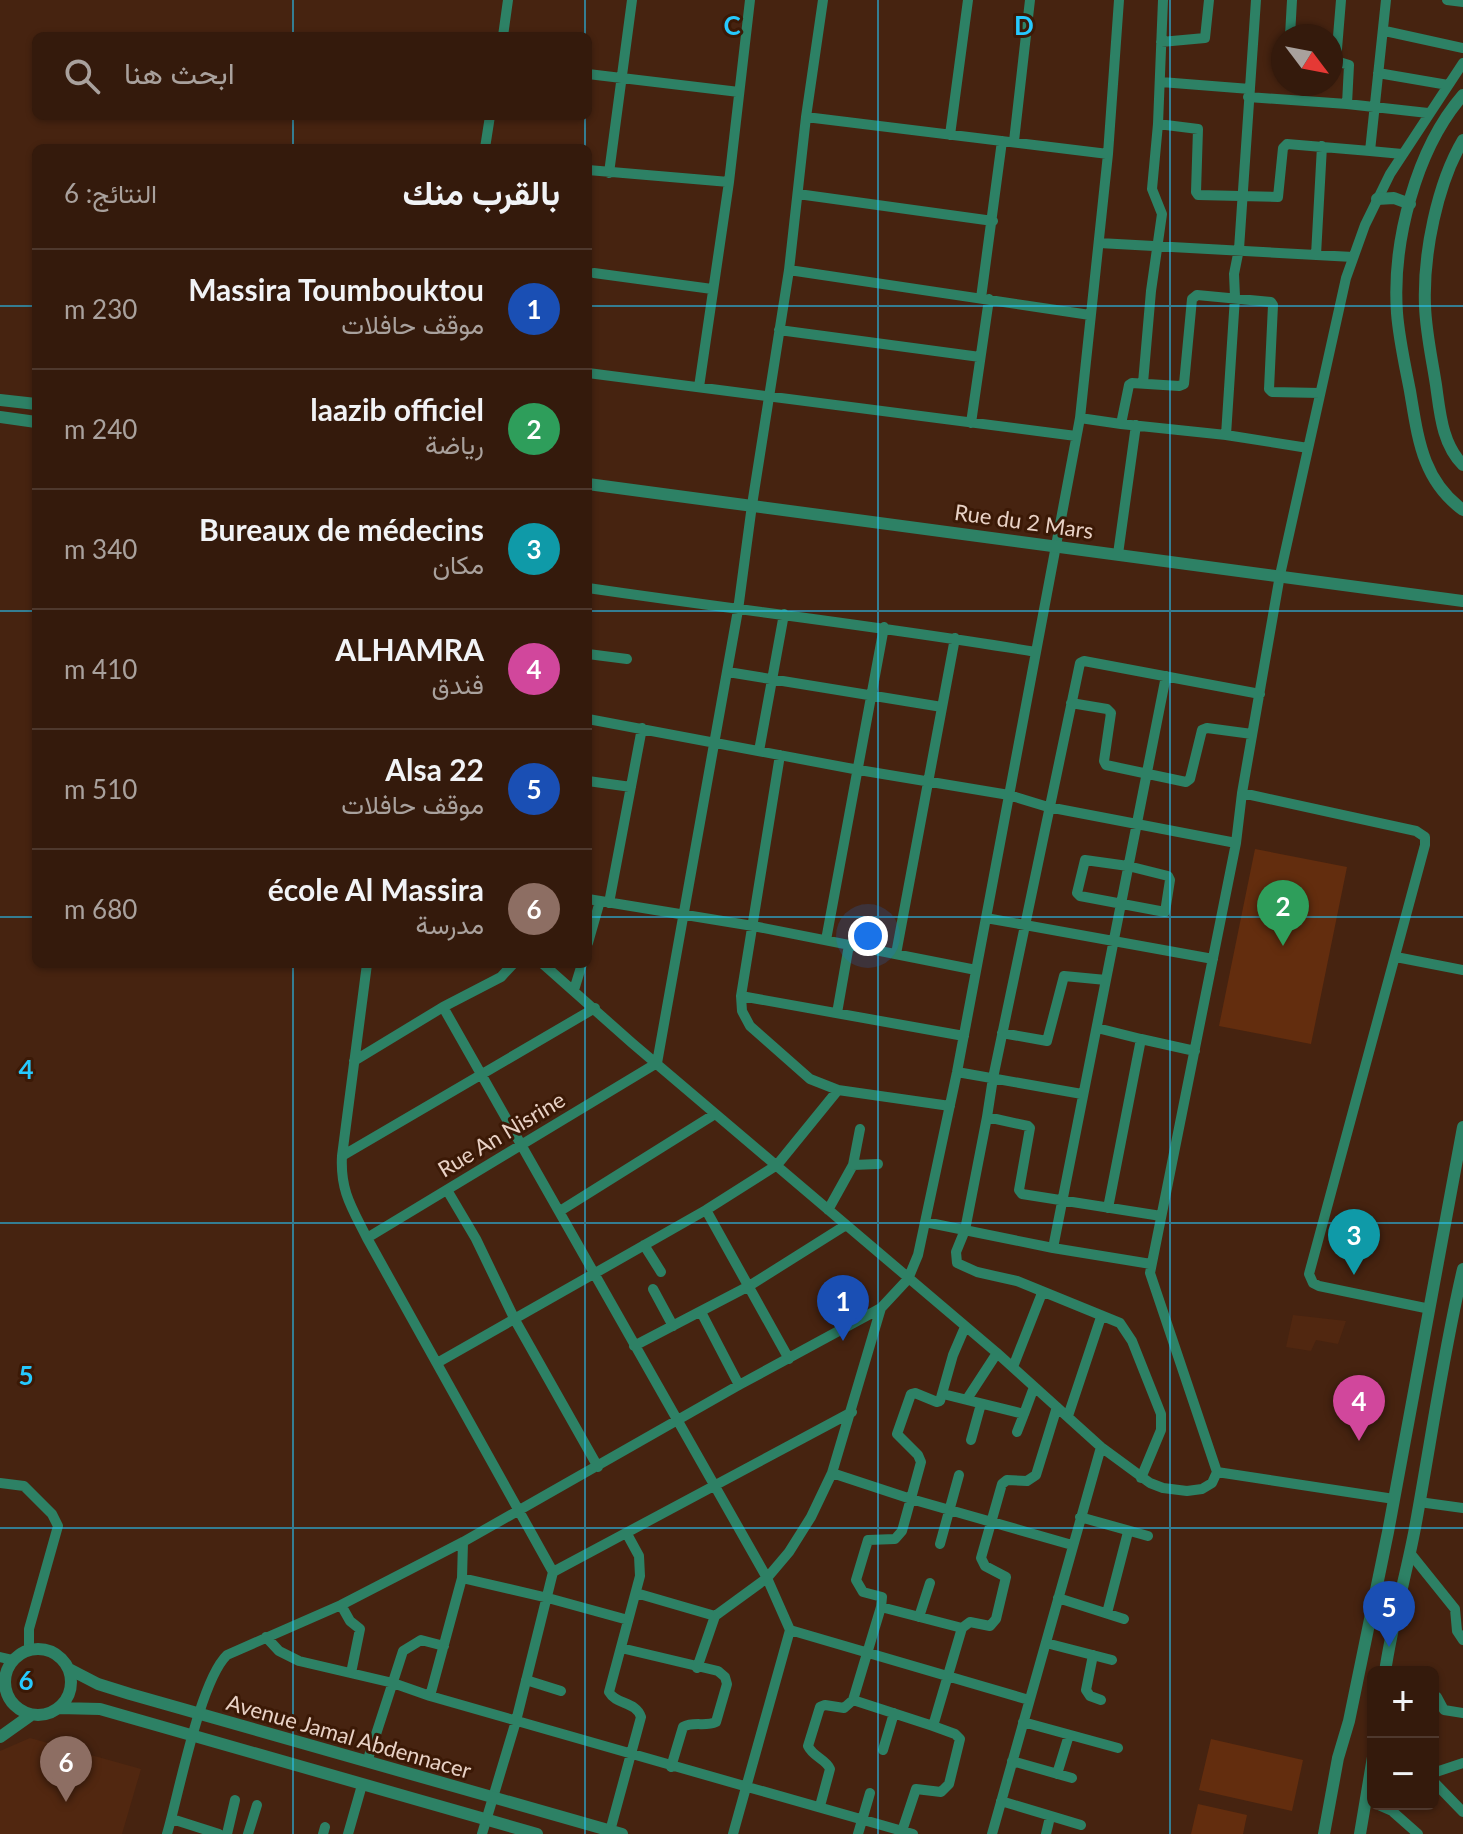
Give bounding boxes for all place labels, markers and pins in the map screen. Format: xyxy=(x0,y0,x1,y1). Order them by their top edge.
pin: 2 xyxy=(1257,880,1309,946)
pin: 3 xyxy=(1328,1209,1380,1275)
pin: 1 xyxy=(817,1275,869,1341)
pin: 4 xyxy=(1333,1375,1385,1441)
pin: 5 xyxy=(1363,1581,1415,1647)
pin: 6 xyxy=(40,1736,92,1802)

